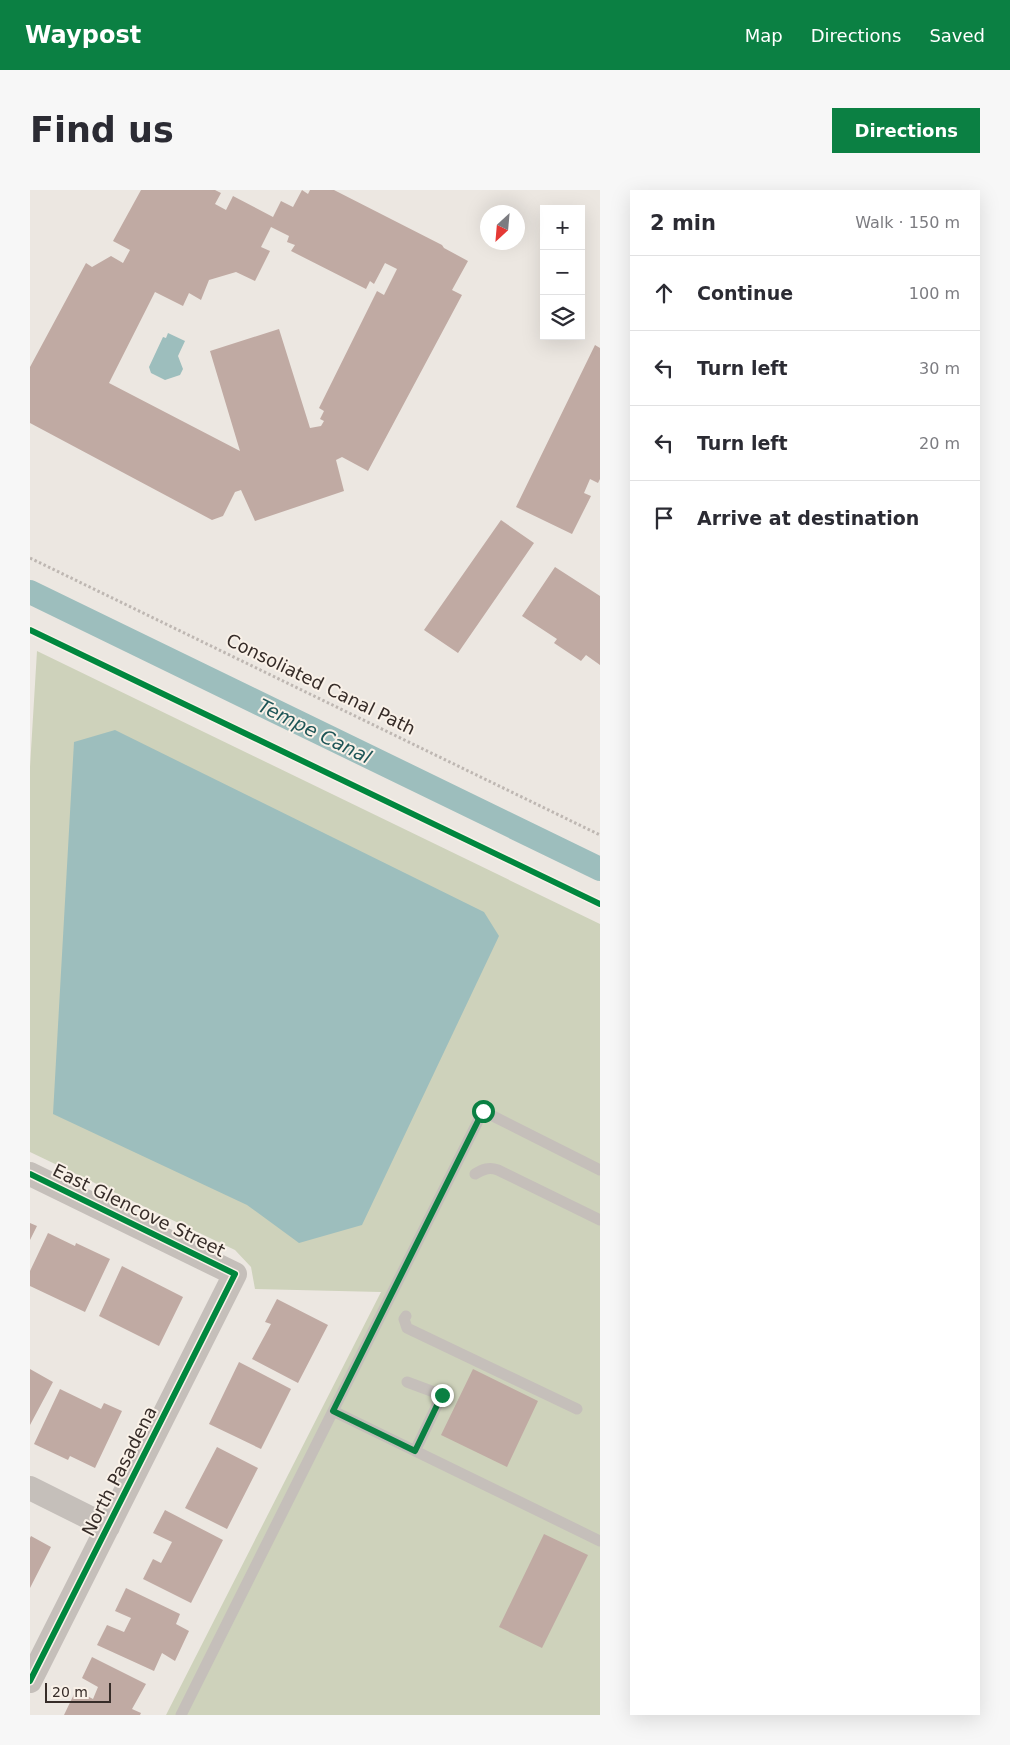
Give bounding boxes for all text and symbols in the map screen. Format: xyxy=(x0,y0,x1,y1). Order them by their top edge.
text: Waypost xyxy=(25,21,141,49)
text: Map xyxy=(745,25,783,46)
text: Directions xyxy=(811,25,901,46)
text: Saved xyxy=(929,25,985,46)
button: Directions xyxy=(832,108,980,153)
text: Find us xyxy=(30,110,174,150)
north arrow xyxy=(480,205,525,250)
map controls xyxy=(540,205,585,340)
button: + xyxy=(540,205,585,250)
text: 2 min xyxy=(650,211,716,235)
text: Walk · 150 m xyxy=(855,213,960,232)
button: − xyxy=(540,250,585,295)
icon: ahead xyxy=(650,279,678,307)
text: Continue xyxy=(697,282,793,304)
text: 100 m xyxy=(909,284,960,303)
button: layers xyxy=(540,295,585,340)
icon: left xyxy=(650,354,678,382)
text: Turn left xyxy=(697,357,788,379)
text: 30 m xyxy=(919,359,960,378)
icon: left xyxy=(650,429,678,457)
text: Turn left xyxy=(697,432,788,454)
text: 20 m xyxy=(919,434,960,453)
icon: arrive xyxy=(650,504,678,532)
text: Arrive at destination xyxy=(697,507,919,529)
street label: Consoliated Canal Path xyxy=(223,629,419,739)
water label: Tempe Canal xyxy=(255,694,376,768)
route start xyxy=(472,1100,495,1123)
street label: East Glencove Street xyxy=(49,1159,229,1261)
route end xyxy=(431,1384,454,1407)
street label: North Pasadena xyxy=(77,1403,161,1539)
scale bar xyxy=(45,1680,111,1703)
text: 20 m xyxy=(52,1684,88,1700)

